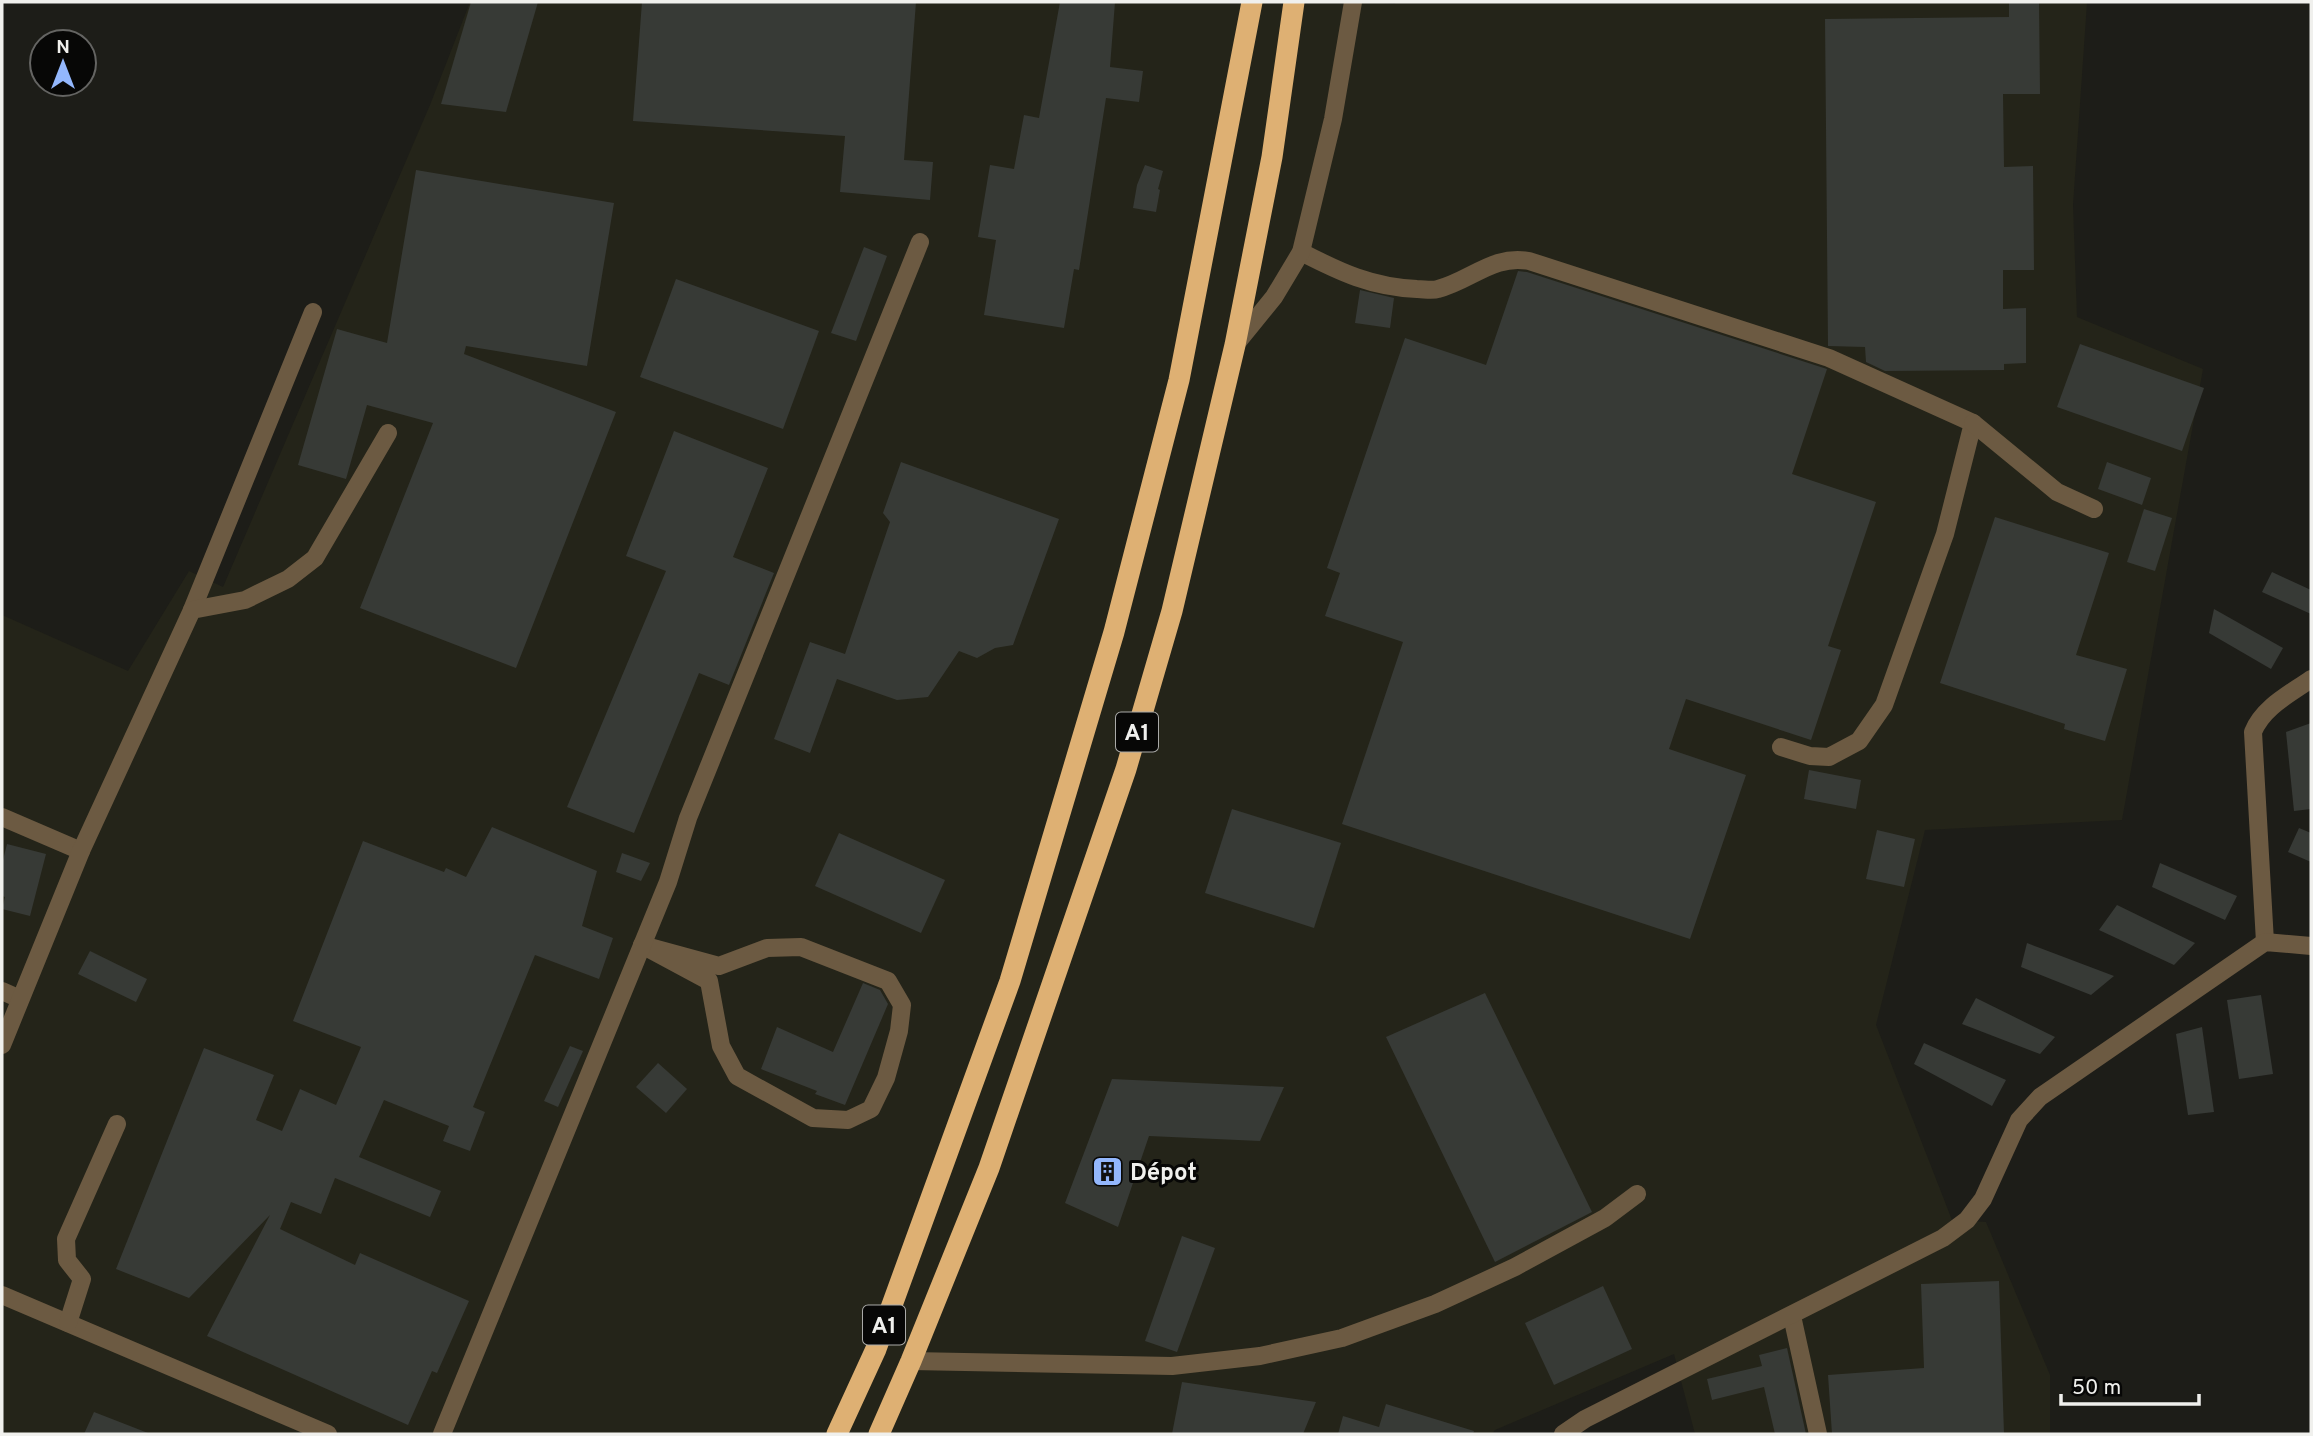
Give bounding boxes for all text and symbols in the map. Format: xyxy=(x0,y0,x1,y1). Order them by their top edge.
north arrow xyxy=(28,28,98,98)
text: N xyxy=(56,36,70,60)
road number: A1 xyxy=(1116,712,1158,752)
building icon: Dépot xyxy=(1090,1155,1124,1189)
place label: Dépot xyxy=(1130,1159,1197,1189)
road number: A1 xyxy=(863,1306,905,1344)
scale bar xyxy=(2061,1362,2199,1406)
text: 50 m xyxy=(2072,1375,2121,1402)

